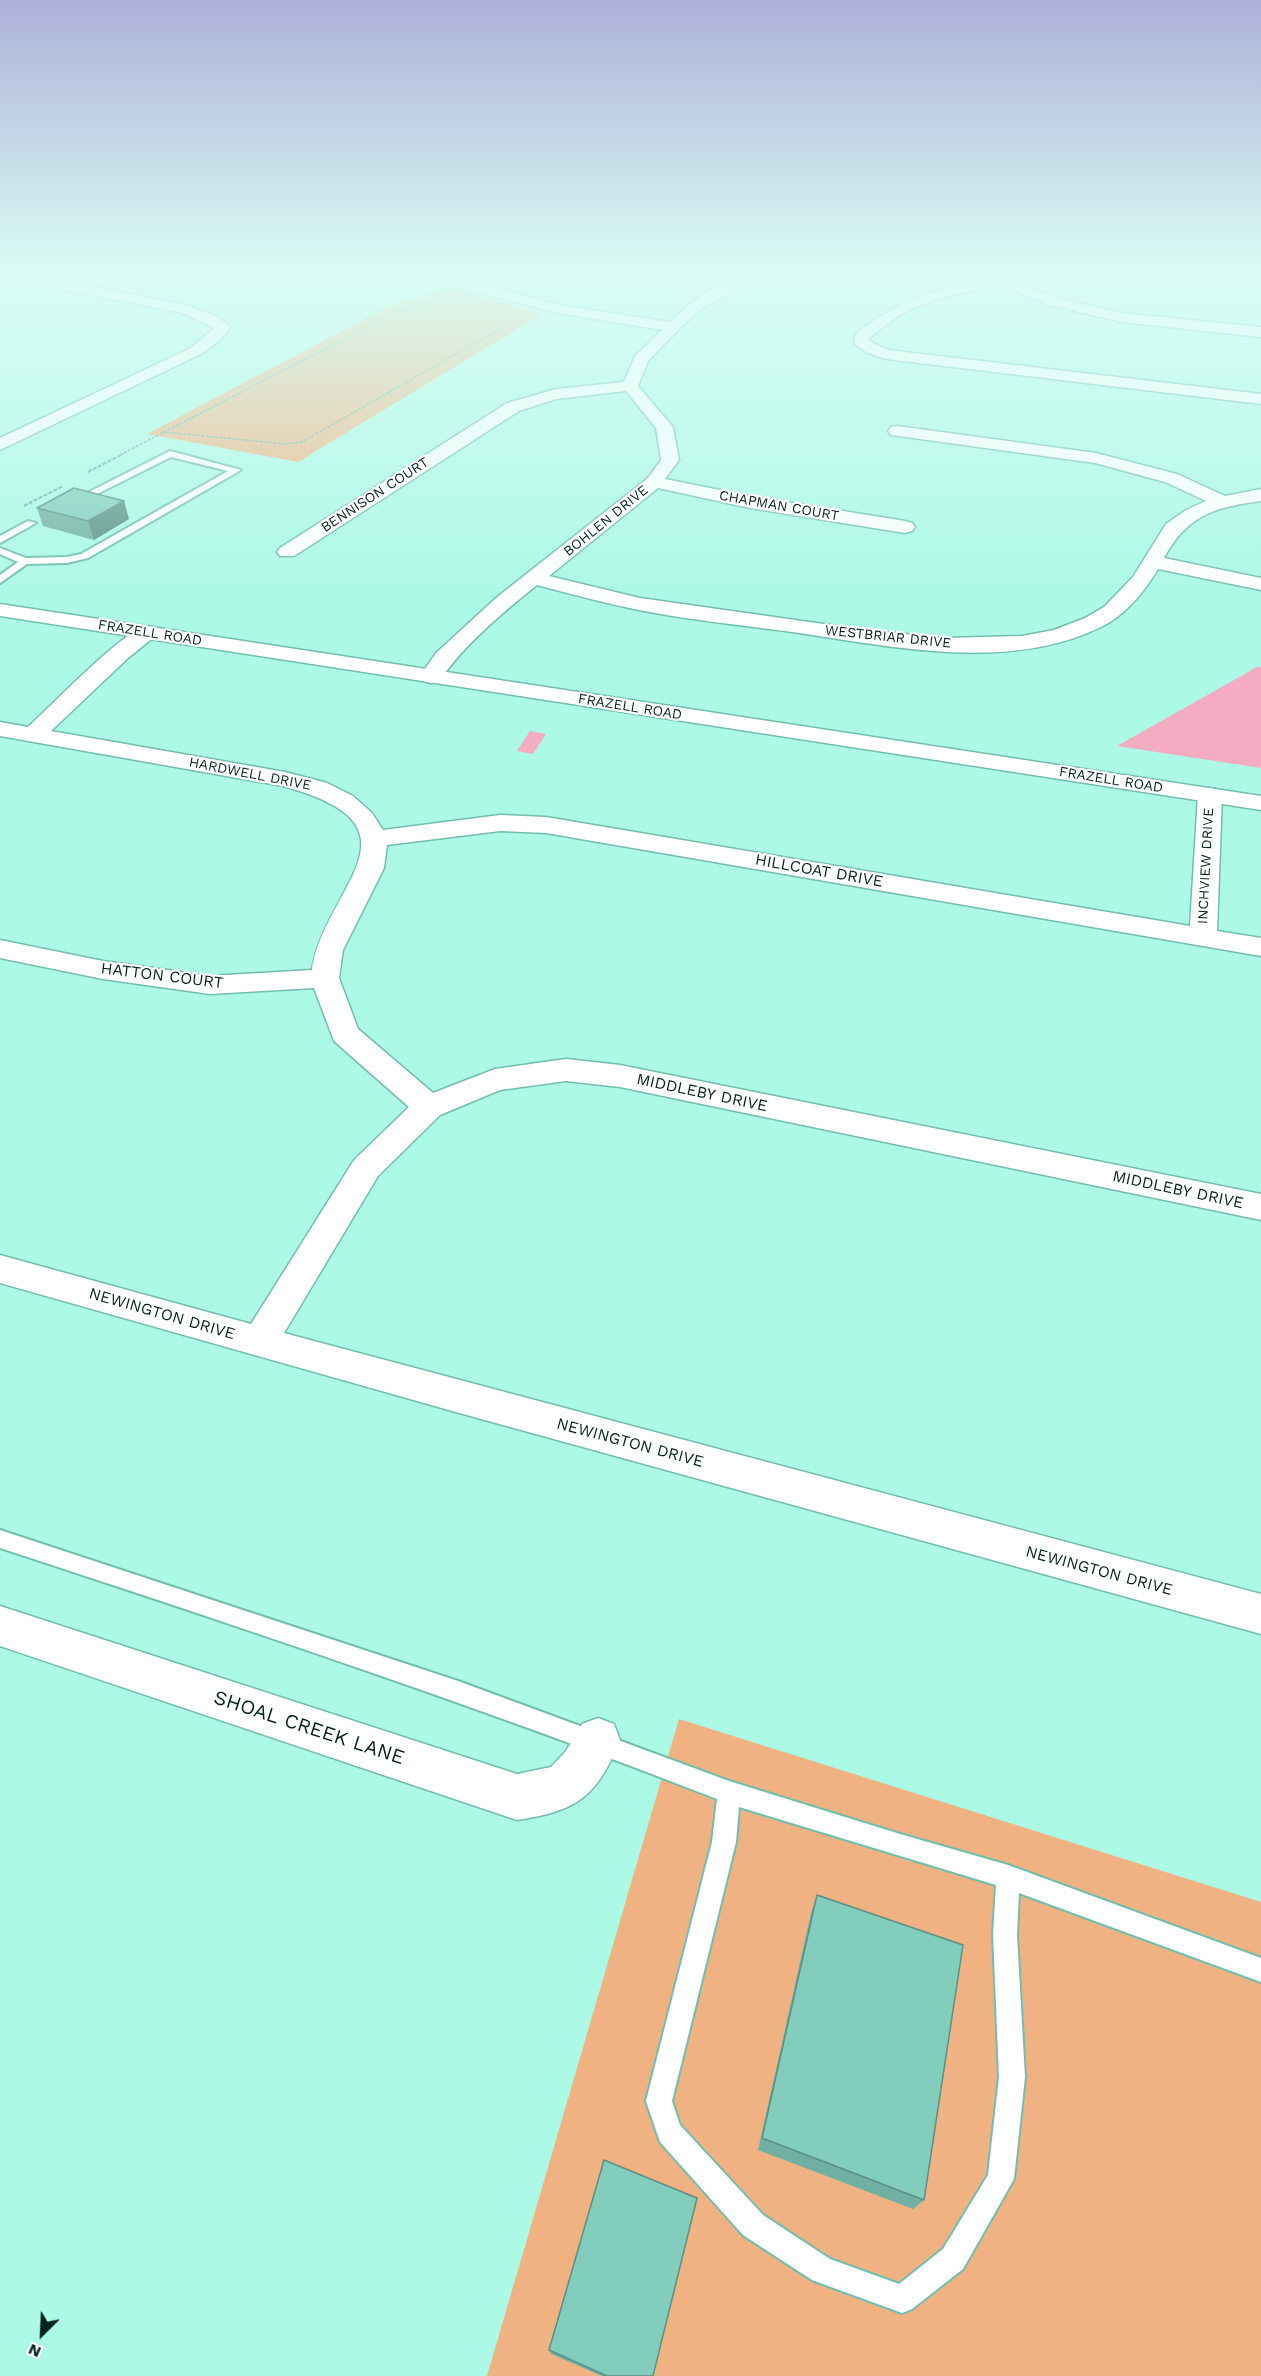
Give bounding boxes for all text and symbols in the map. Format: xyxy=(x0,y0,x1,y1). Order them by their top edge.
street label: BENNISON COURT xyxy=(318,454,432,536)
street label: BOHLEN DRIVE xyxy=(560,482,652,560)
street label: CHAPMAN COURT xyxy=(718,487,840,525)
street label: FRAZELL ROAD xyxy=(97,616,203,650)
street label: WESTBRIAR DRIVE xyxy=(824,622,952,652)
street label: FRAZELL ROAD xyxy=(577,690,683,724)
street label: HARDWELL DRIVE xyxy=(187,754,313,794)
street label: FRAZELL ROAD xyxy=(1058,763,1164,797)
street label: INCHVIEW DRIVE xyxy=(1195,808,1217,924)
street label: HILLCOAT DRIVE xyxy=(754,850,884,892)
street label: HATTON COURT xyxy=(100,959,224,993)
street label: MIDDLEBY DRIVE xyxy=(635,1070,769,1116)
street label: MIDDLEBY DRIVE xyxy=(1111,1167,1245,1213)
street label: NEWINGTON DRIVE xyxy=(87,1284,237,1344)
street label: NEWINGTON DRIVE xyxy=(554,1414,706,1472)
street label: NEWINGTON DRIVE xyxy=(1023,1542,1175,1600)
street label: SHOAL CREEK LANE xyxy=(211,1686,407,1770)
north arrow xyxy=(12,2304,72,2364)
text: N xyxy=(25,2340,44,2362)

